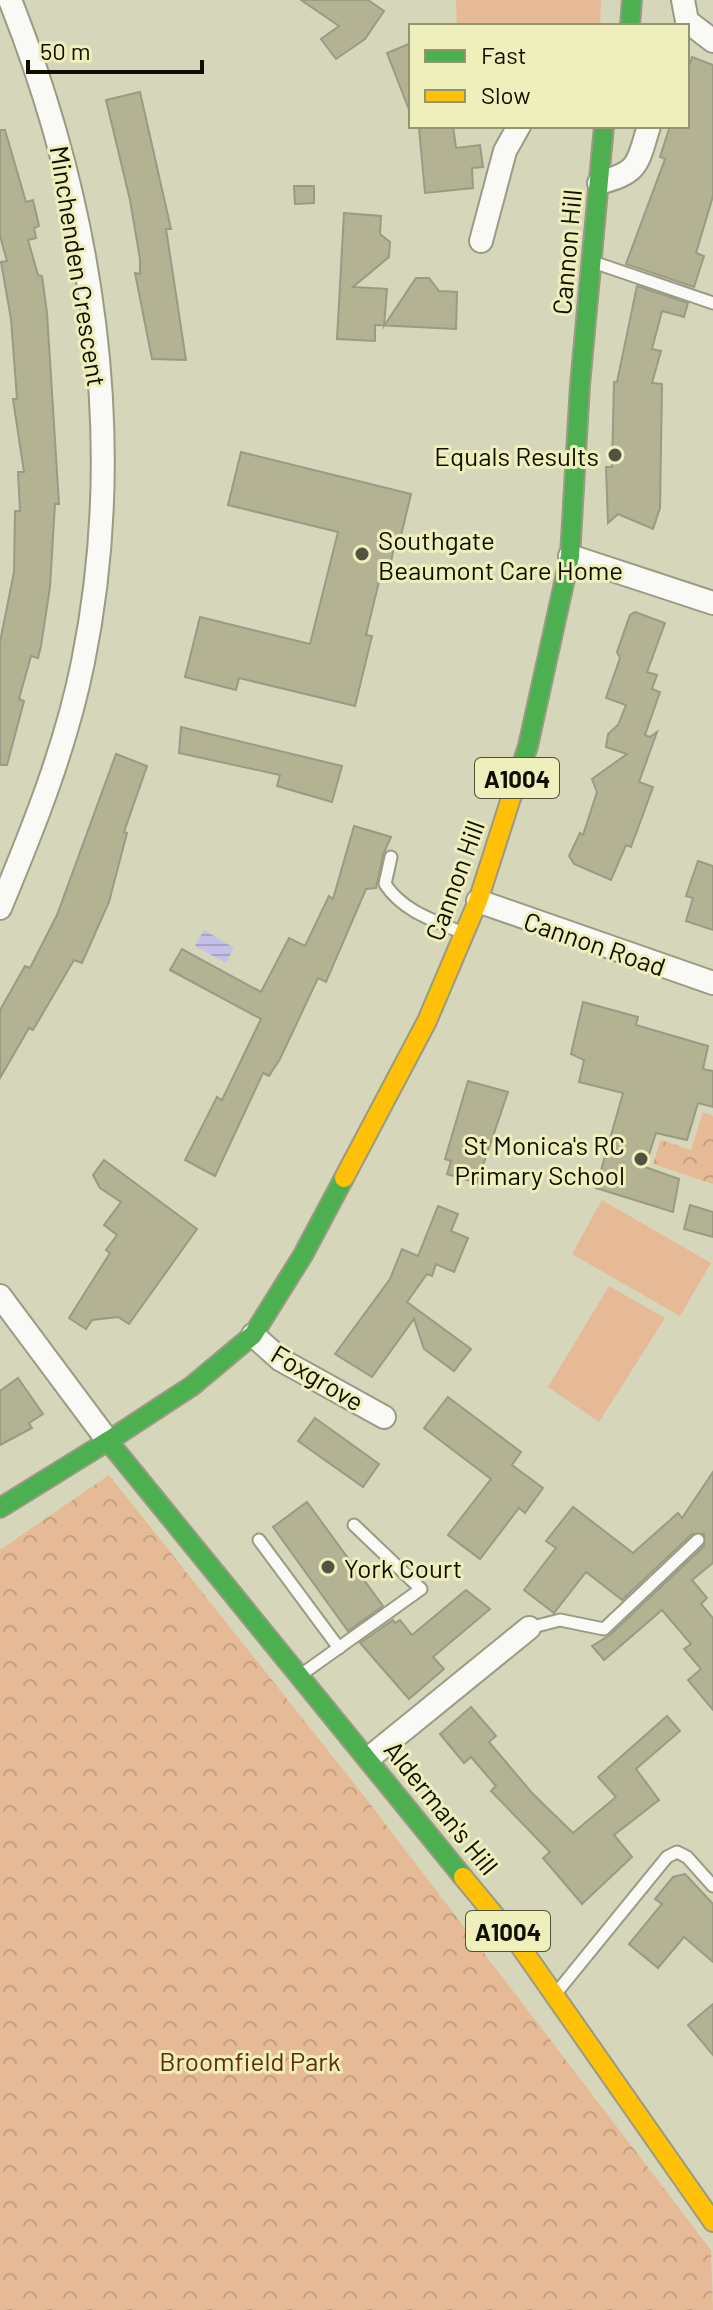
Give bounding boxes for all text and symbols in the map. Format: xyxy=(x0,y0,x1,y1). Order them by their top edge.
scale bar xyxy=(28,24,202,74)
legend xyxy=(409,24,689,128)
text: 50 m xyxy=(40,36,91,65)
text: Fast xyxy=(481,40,526,69)
text: Slow xyxy=(481,80,530,109)
street label: Minchenden Crescent xyxy=(45,143,113,389)
street label: Cannon Hill xyxy=(545,188,587,316)
place label: Equals Results xyxy=(434,440,599,471)
marker: Equals Results xyxy=(606,446,624,464)
place label: Southgate Beaumont Care Home xyxy=(378,524,623,585)
marker: Southgate Beaumont Care Home xyxy=(353,545,371,563)
road number: A1004 xyxy=(475,758,559,798)
street label: Cannon Hill xyxy=(418,816,490,944)
street label: Cannon Road xyxy=(520,904,670,982)
place label: St Monica's RC Primary School xyxy=(454,1129,625,1190)
marker: St Monica's RC Primary School xyxy=(632,1150,650,1168)
street label: Foxgrove xyxy=(266,1337,370,1417)
place label: York Court xyxy=(344,1552,462,1583)
marker: York Court xyxy=(319,1558,337,1576)
street label: Alderman's Hill xyxy=(379,1734,505,1880)
road number: A1004 xyxy=(466,1911,550,1951)
park label: Broomfield Park xyxy=(159,2045,341,2076)

